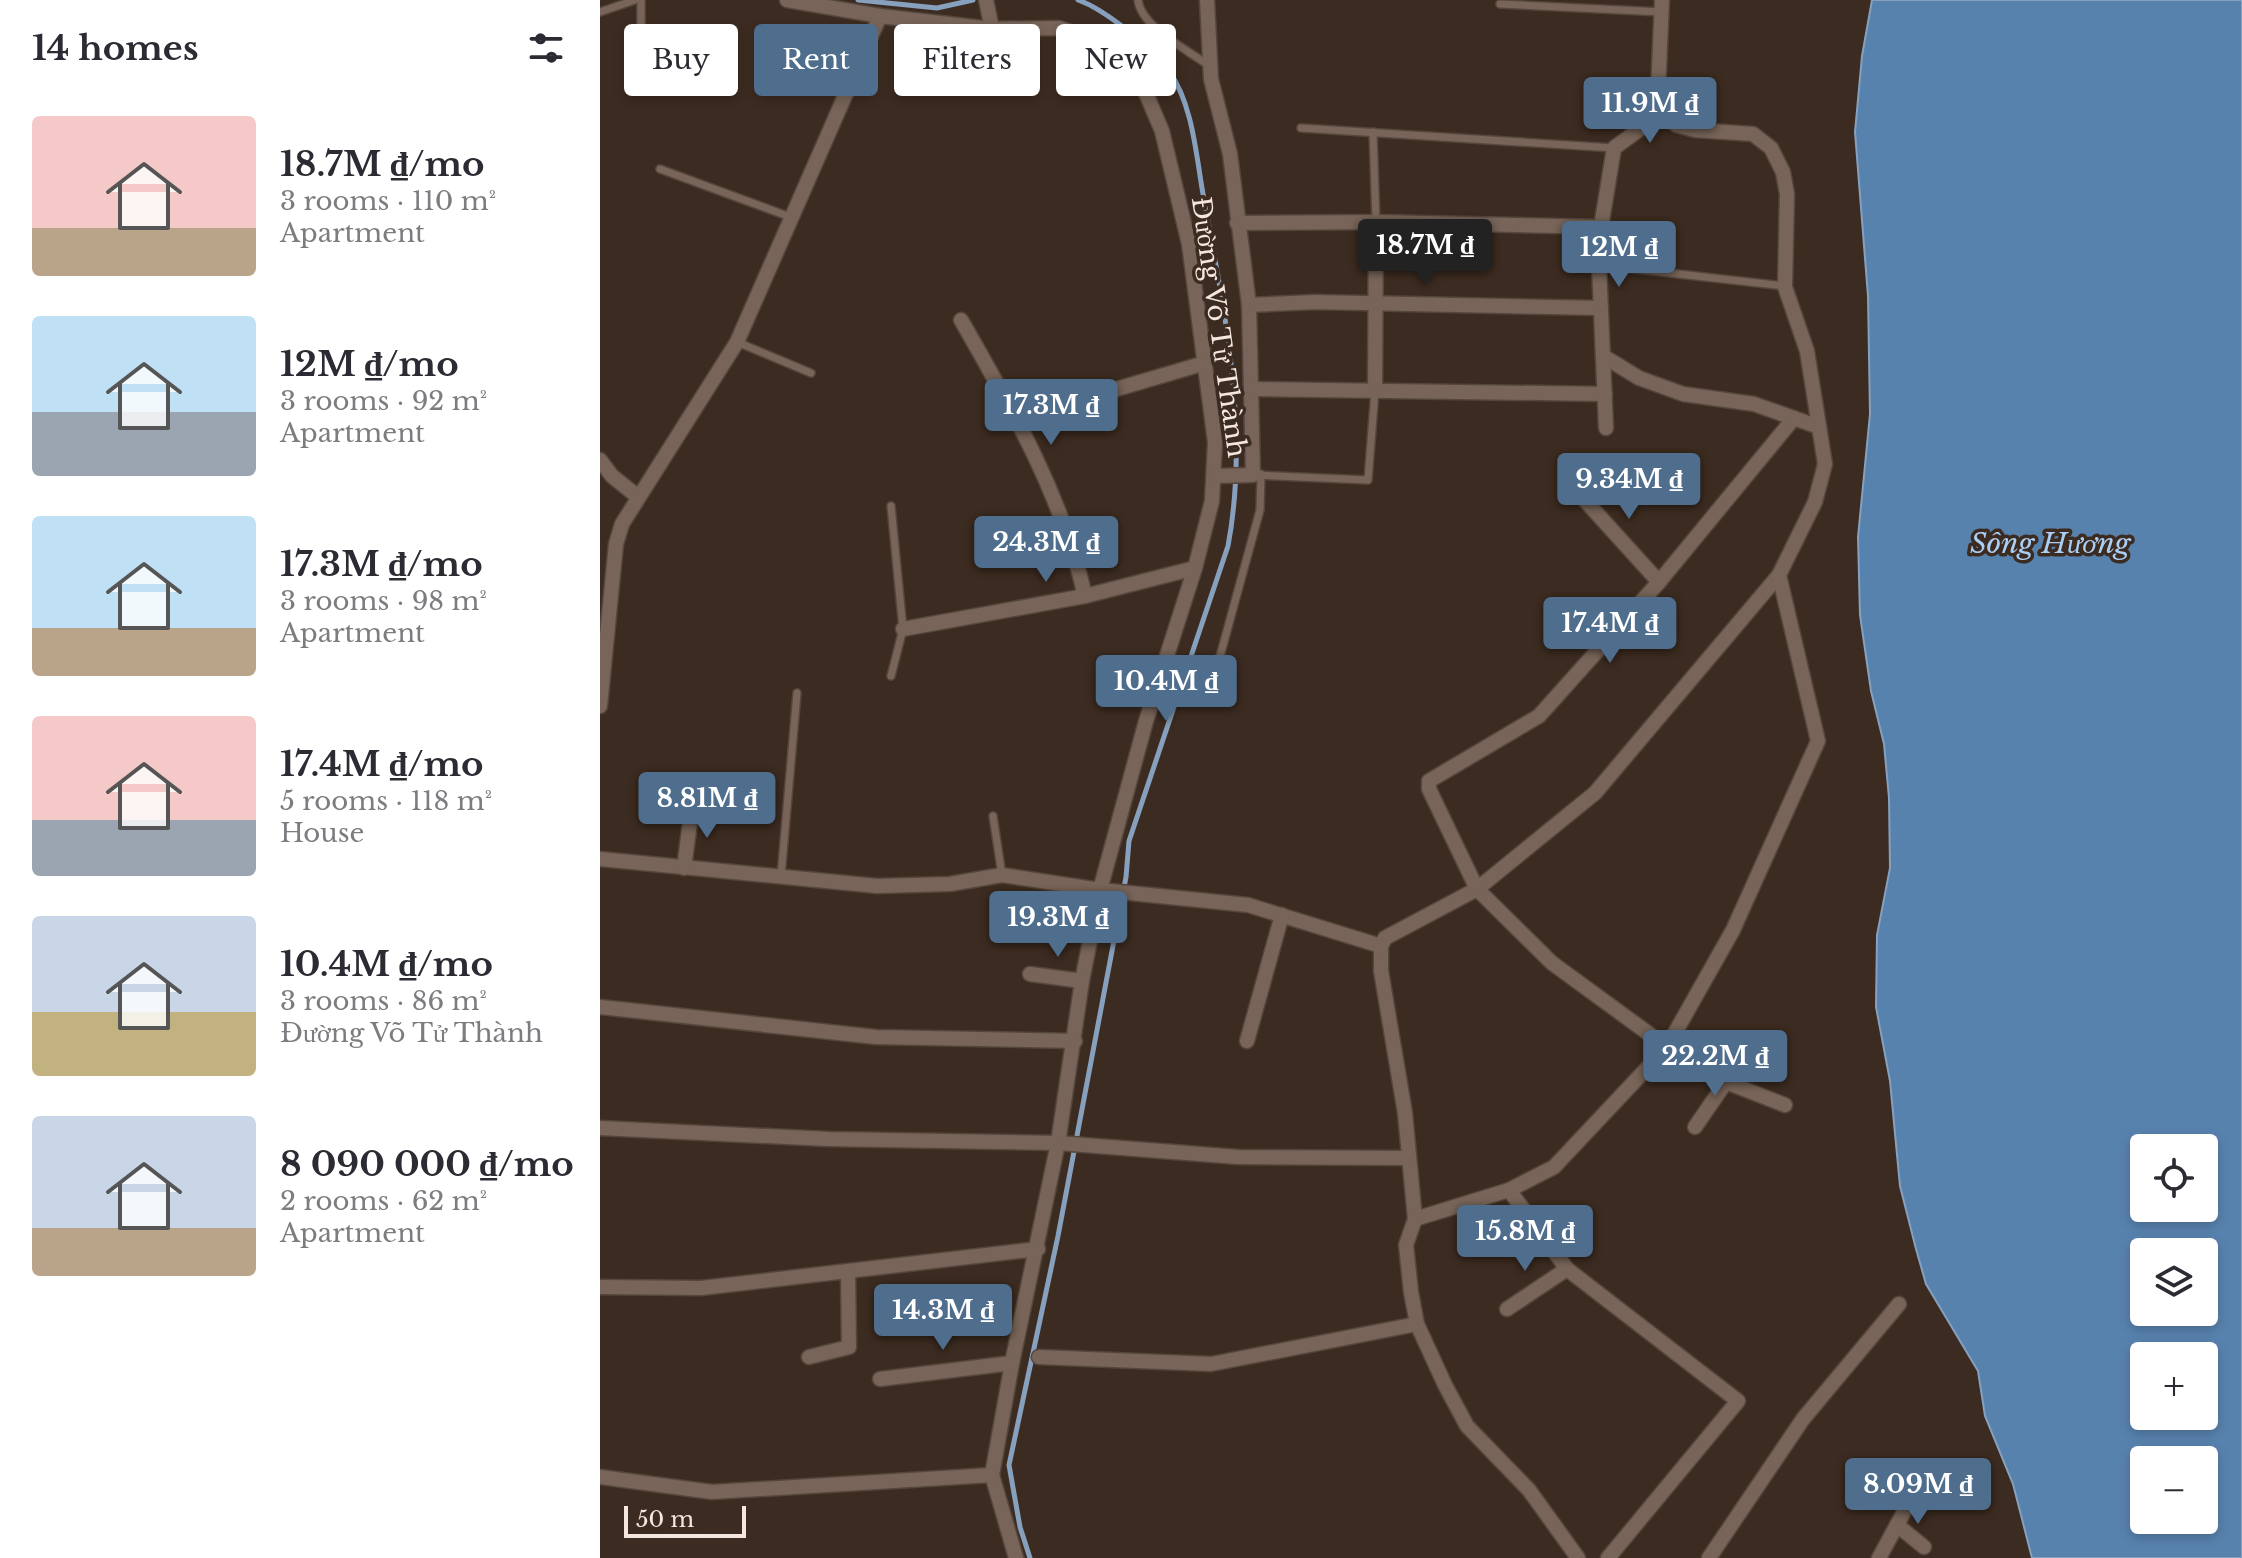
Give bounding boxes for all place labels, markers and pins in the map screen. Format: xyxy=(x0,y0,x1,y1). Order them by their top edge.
pin: 11.9M ₫ xyxy=(1576,77,1724,145)
pin: 18.7M ₫ xyxy=(1351,219,1499,287)
pin: 12M ₫ xyxy=(1563,221,1675,289)
pin: 17.3M ₫ xyxy=(977,379,1125,447)
pin: 9.34M ₫ xyxy=(1555,453,1703,521)
pin: 24.3M ₫ xyxy=(972,516,1120,584)
pin: 17.4M ₫ xyxy=(1536,597,1684,665)
pin: 10.4M ₫ xyxy=(1092,655,1240,723)
pin: 8.81M ₫ xyxy=(633,772,781,840)
pin: 19.3M ₫ xyxy=(984,891,1132,959)
pin: 22.2M ₫ xyxy=(1641,1030,1789,1098)
pin: 15.8M ₫ xyxy=(1451,1205,1599,1273)
pin: 14.3M ₫ xyxy=(869,1284,1017,1352)
pin: 8.09M ₫ xyxy=(1844,1458,1992,1526)

